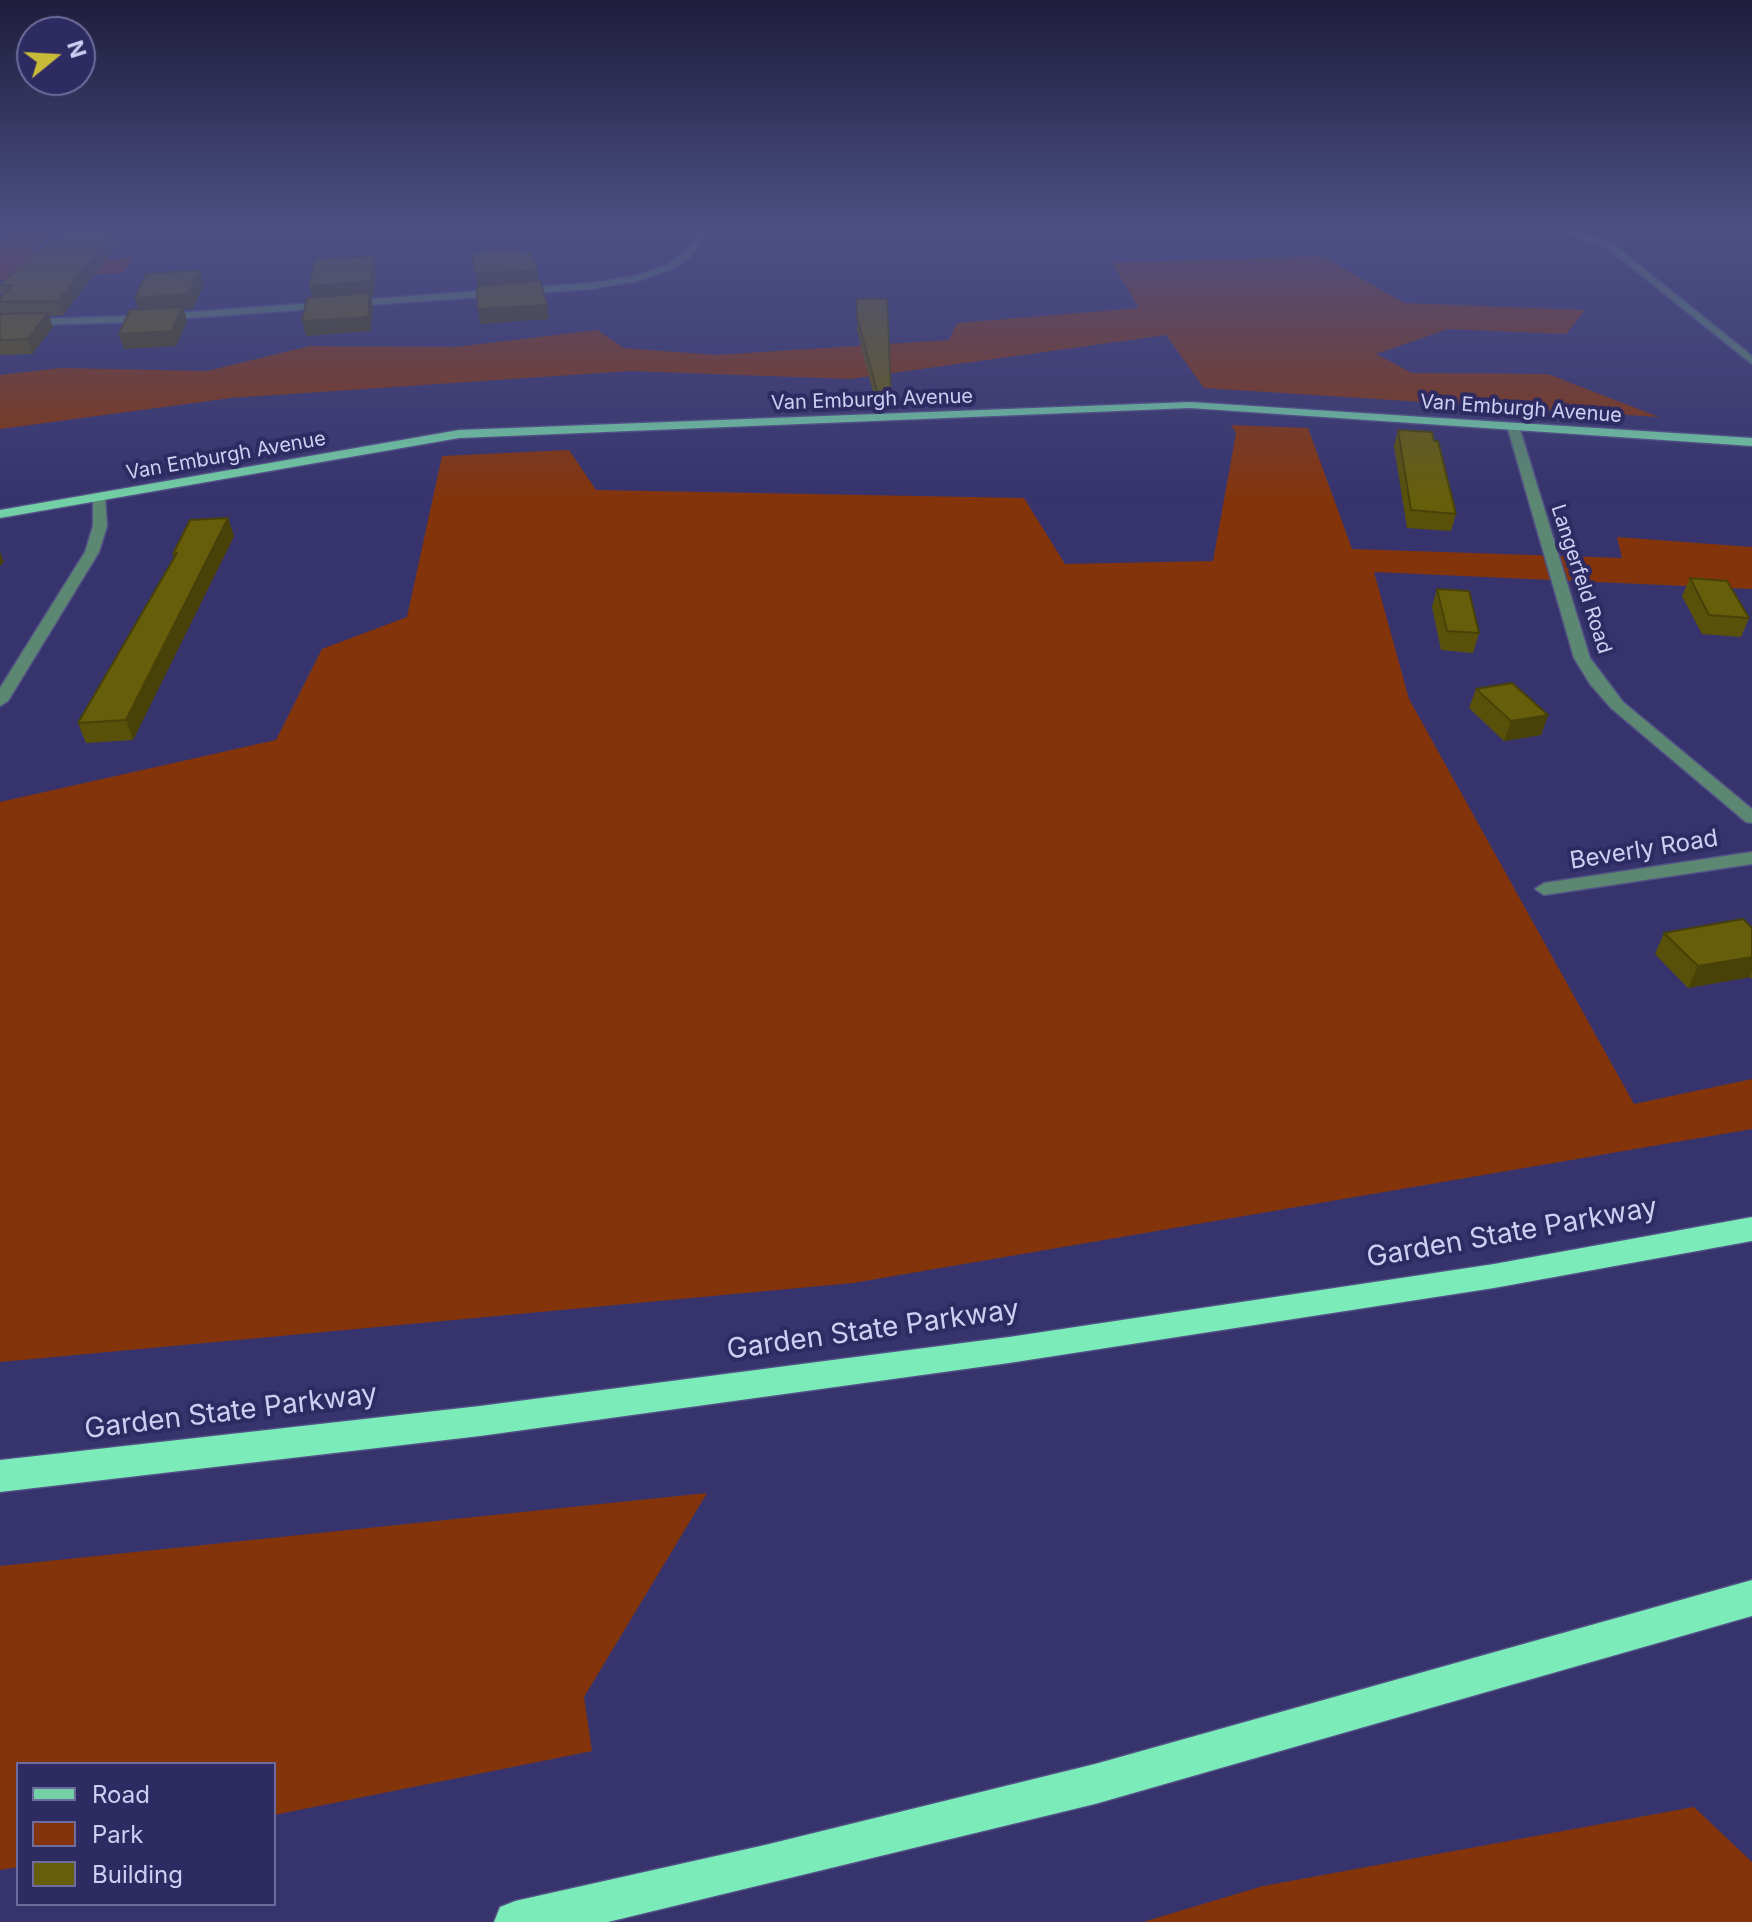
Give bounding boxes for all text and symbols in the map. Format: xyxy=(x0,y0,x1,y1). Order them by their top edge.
north arrow xyxy=(16,16,96,96)
text: N xyxy=(62,37,92,61)
street label: Van Emburgh Avenue xyxy=(771,384,973,416)
street label: Van Emburgh Avenue xyxy=(1419,390,1623,428)
street label: Van Emburgh Avenue xyxy=(124,427,328,485)
street label: Langerfeld Road xyxy=(1546,501,1616,657)
street label: Beverly Road xyxy=(1568,824,1720,876)
street label: Garden State Parkway xyxy=(1364,1191,1660,1275)
street label: Garden State Parkway xyxy=(725,1293,1021,1367)
street label: Garden State Parkway xyxy=(83,1377,379,1447)
legend xyxy=(16,1762,276,1906)
text: Road xyxy=(92,1780,150,1809)
text: Park xyxy=(92,1820,143,1849)
text: Building xyxy=(92,1860,183,1889)

